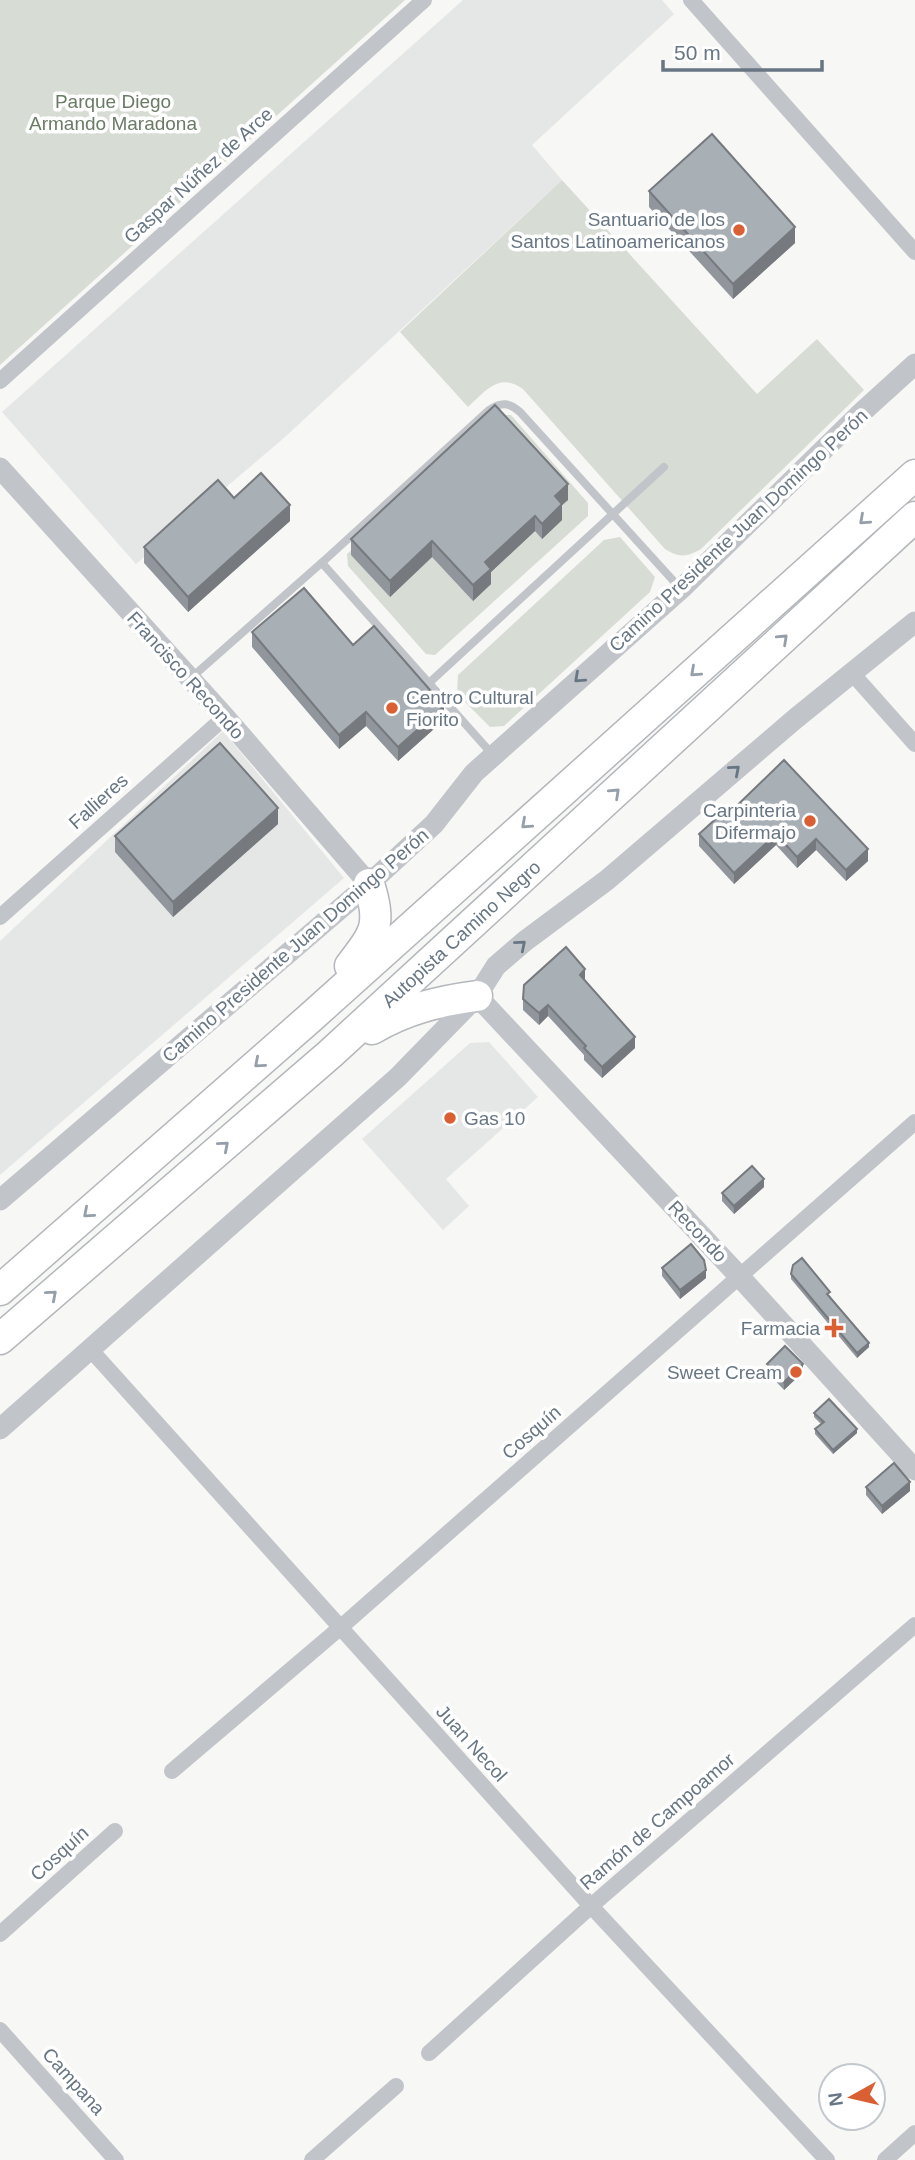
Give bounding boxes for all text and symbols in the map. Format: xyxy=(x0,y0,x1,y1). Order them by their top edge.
scale bar xyxy=(663,28,822,72)
text: 50 m xyxy=(674,41,721,64)
park label: Parque Diego Armando Maradona xyxy=(29,91,197,134)
street label: Gaspar Núñez de Arce xyxy=(120,103,277,247)
place label: Santuario de los Santos Latinoamericanos xyxy=(511,209,725,252)
marker: Santuario de los Santos Latinoamericanos xyxy=(731,222,747,238)
street label: Camino Presidente Juan Domingo Perón xyxy=(605,405,872,656)
one-way arrow xyxy=(859,512,872,525)
street label: Francisco Recondo xyxy=(123,607,248,743)
one-way arrow xyxy=(775,635,788,647)
one-way arrow xyxy=(690,664,703,677)
one-way arrow xyxy=(575,670,588,683)
place label: Centro Cultural Fiorito xyxy=(406,687,534,730)
marker: Centro Cultural Fiorito xyxy=(384,700,400,716)
one-way arrow xyxy=(727,766,740,778)
street label: Fallieres xyxy=(65,770,132,833)
one-way arrow xyxy=(607,789,620,801)
place label: Carpinteria Difermajo xyxy=(703,800,796,843)
marker: Carpinteria Difermajo xyxy=(802,813,818,829)
one-way arrow xyxy=(521,816,534,829)
street label: Camino Presidente Juan Domingo Perón xyxy=(158,824,433,1067)
street label: Autopista Camino Negro xyxy=(378,856,545,1012)
one-way arrow xyxy=(513,941,526,953)
one-way arrow xyxy=(254,1055,267,1067)
place label: Gas 10 xyxy=(464,1108,525,1129)
marker: Gas 10 xyxy=(442,1110,458,1126)
one-way arrow xyxy=(215,1142,228,1154)
street label: Recondo xyxy=(664,1196,731,1266)
one-way arrow xyxy=(83,1205,96,1217)
one-way arrow xyxy=(43,1291,56,1303)
place label: Farmacia xyxy=(741,1318,820,1339)
marker: Farmacia xyxy=(826,1320,842,1336)
place label: Sweet Cream xyxy=(667,1362,782,1383)
marker: Sweet Cream xyxy=(788,1364,804,1380)
street label: Cosquín xyxy=(498,1401,565,1464)
street label: Juan Necol xyxy=(432,1701,511,1786)
street label: Ramón de Campoamor xyxy=(576,1748,739,1894)
street label: Cosquín xyxy=(26,1822,93,1885)
street label: Campana xyxy=(38,2044,109,2119)
north arrow xyxy=(817,2062,887,2132)
text: N xyxy=(824,2091,847,2108)

